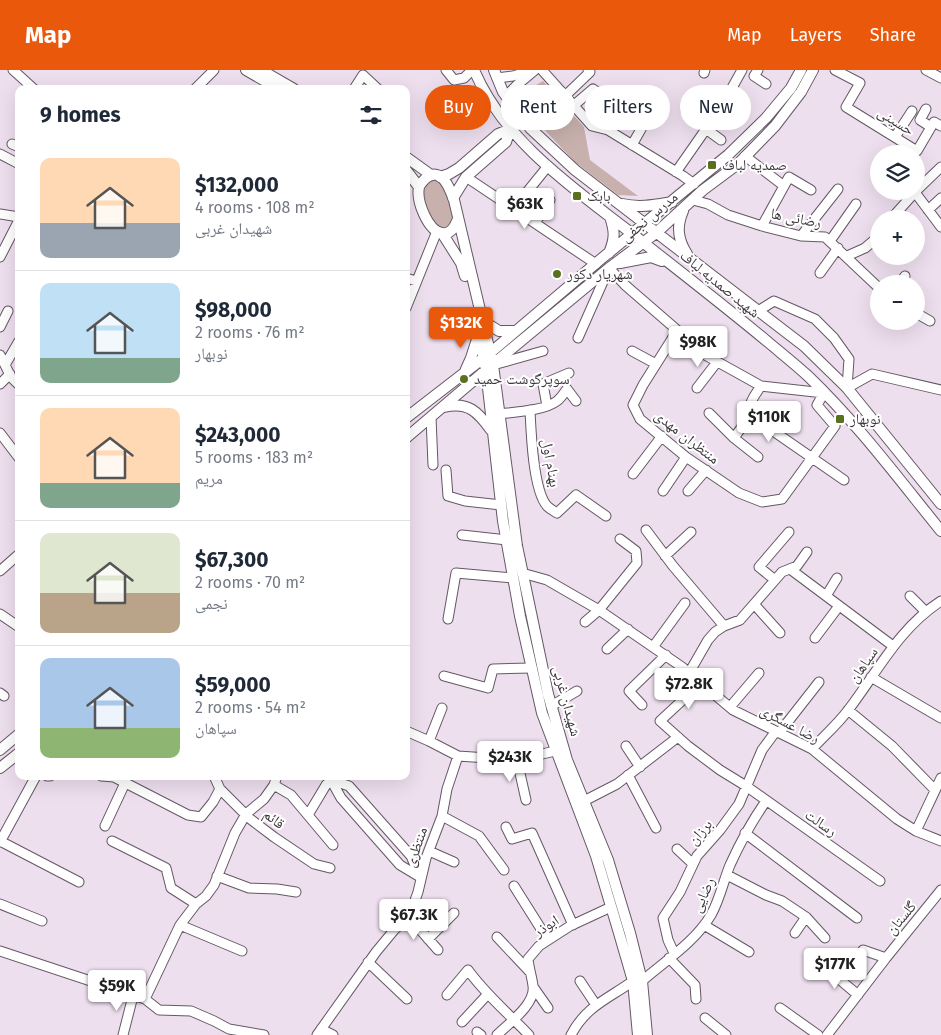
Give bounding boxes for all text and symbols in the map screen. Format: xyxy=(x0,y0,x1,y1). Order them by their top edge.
text: Map xyxy=(25,21,71,49)
text: Map xyxy=(727,24,762,46)
text: Layers xyxy=(790,24,842,46)
text: Share xyxy=(870,24,916,46)
chip: Buy xyxy=(425,85,491,130)
chip: Rent xyxy=(501,85,575,130)
chip: Filters xyxy=(585,85,670,130)
chip: New xyxy=(680,85,751,130)
icon: filters xyxy=(357,101,385,129)
text: 9 homes xyxy=(40,102,121,128)
street label: حسینی xyxy=(874,103,918,140)
map controls xyxy=(870,145,925,330)
button: layers xyxy=(870,145,925,200)
place label: صمدیه لباف xyxy=(722,156,787,174)
marker: صمدیه لباف xyxy=(706,159,718,171)
text: $132,000 xyxy=(195,172,279,198)
icon: home xyxy=(80,178,140,238)
place label: بابک xyxy=(587,187,611,205)
pin: $63K xyxy=(495,188,555,230)
street label: مدرس نجفی xyxy=(617,188,682,247)
marker: بابک xyxy=(571,190,583,202)
text: $63K xyxy=(507,194,543,213)
text: 4 rooms · 108 m² xyxy=(195,198,315,217)
street label: رضائی ها xyxy=(769,204,823,233)
button: + xyxy=(870,210,925,265)
text: شهیدان غربی xyxy=(195,219,272,238)
street label: شهید صمدیه لباف xyxy=(677,246,764,322)
place label: شهریار دکور xyxy=(566,265,633,283)
marker: شهریار دکور xyxy=(551,268,563,280)
button: − xyxy=(870,275,925,330)
text: $98,000 xyxy=(195,297,272,323)
icon: home xyxy=(80,303,140,363)
pin: $132K xyxy=(426,306,496,349)
text: $132K xyxy=(440,313,482,332)
text: 2 rooms · 76 m² xyxy=(195,323,305,342)
pin: $98K xyxy=(668,326,728,368)
text: $98K xyxy=(680,332,716,351)
text: نوبهار xyxy=(195,344,228,363)
place label: سوپرگوشت حمید xyxy=(474,370,570,388)
marker: سوپرگوشت حمید xyxy=(458,373,470,385)
pin: $110K xyxy=(734,400,804,443)
street label: منتظران مهدی xyxy=(650,406,723,469)
text: $110K xyxy=(748,407,790,426)
place label: نوبهار xyxy=(849,410,881,428)
marker: نوبهار xyxy=(834,413,846,425)
text: $243,000 xyxy=(195,422,281,448)
icon: home xyxy=(80,428,140,488)
street label: بهنام اول xyxy=(537,437,564,489)
text: 5 rooms · 183 m² xyxy=(195,448,313,467)
text: مریم xyxy=(195,469,223,488)
text: $67,300 xyxy=(195,547,269,573)
icon: home xyxy=(80,553,140,613)
text: 2 rooms · 70 m² xyxy=(195,573,305,592)
text: نجمی xyxy=(195,594,228,613)
street label: سپاهان xyxy=(844,644,883,687)
street label: شهیدان غربی xyxy=(548,664,585,739)
pin: $72.8K xyxy=(648,668,730,710)
text: $59,000 xyxy=(195,672,271,698)
text: $72.8K xyxy=(665,674,713,693)
icon: home xyxy=(80,678,140,738)
text: 2 rooms · 54 m² xyxy=(195,698,306,717)
street label: رضا عسگری xyxy=(757,701,823,748)
text: سپاهان xyxy=(195,719,237,738)
pin: $243K xyxy=(475,740,545,783)
text: $243K xyxy=(488,747,532,766)
street label: قائم xyxy=(259,805,288,834)
street label: رسالت xyxy=(802,806,841,840)
street label: برزان xyxy=(684,815,717,849)
street label: منتظری xyxy=(401,824,432,870)
street label: رضایی xyxy=(687,874,720,916)
street label: گلستان xyxy=(882,897,921,939)
pin: $67.3K xyxy=(373,898,455,941)
text: $67.3K xyxy=(390,905,438,924)
street label: ابوذر xyxy=(529,911,562,941)
pin: $177K xyxy=(800,948,870,990)
text: $177K xyxy=(815,954,855,973)
pin: $59K xyxy=(87,970,147,1012)
text: $59K xyxy=(99,976,135,995)

